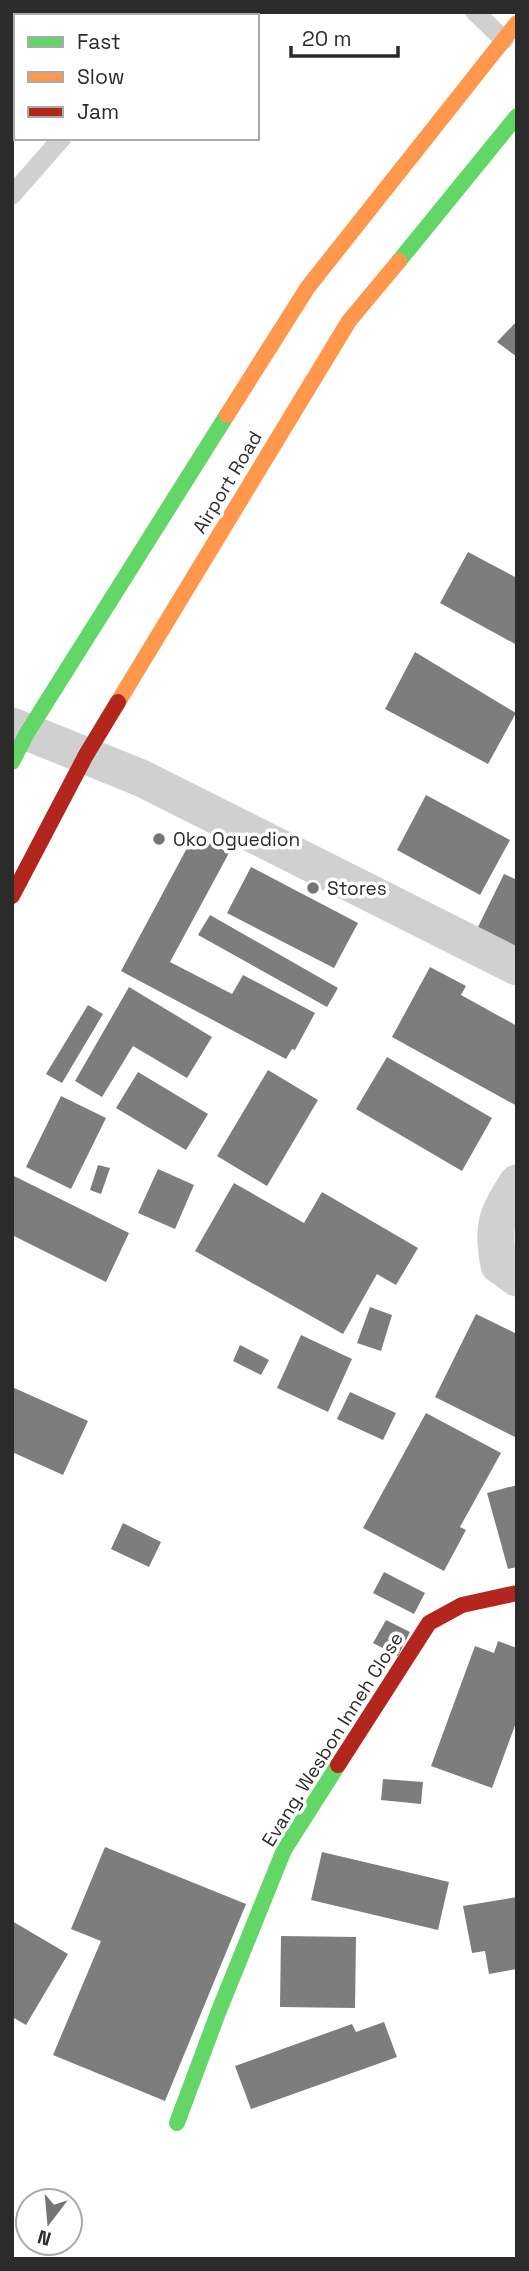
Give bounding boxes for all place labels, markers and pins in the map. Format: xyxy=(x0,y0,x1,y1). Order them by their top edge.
place label: Oko Oguedion xyxy=(173,827,300,852)
marker: Oko Oguedion xyxy=(151,831,167,847)
place label: Stores xyxy=(327,876,387,901)
marker: Stores xyxy=(305,880,321,896)

